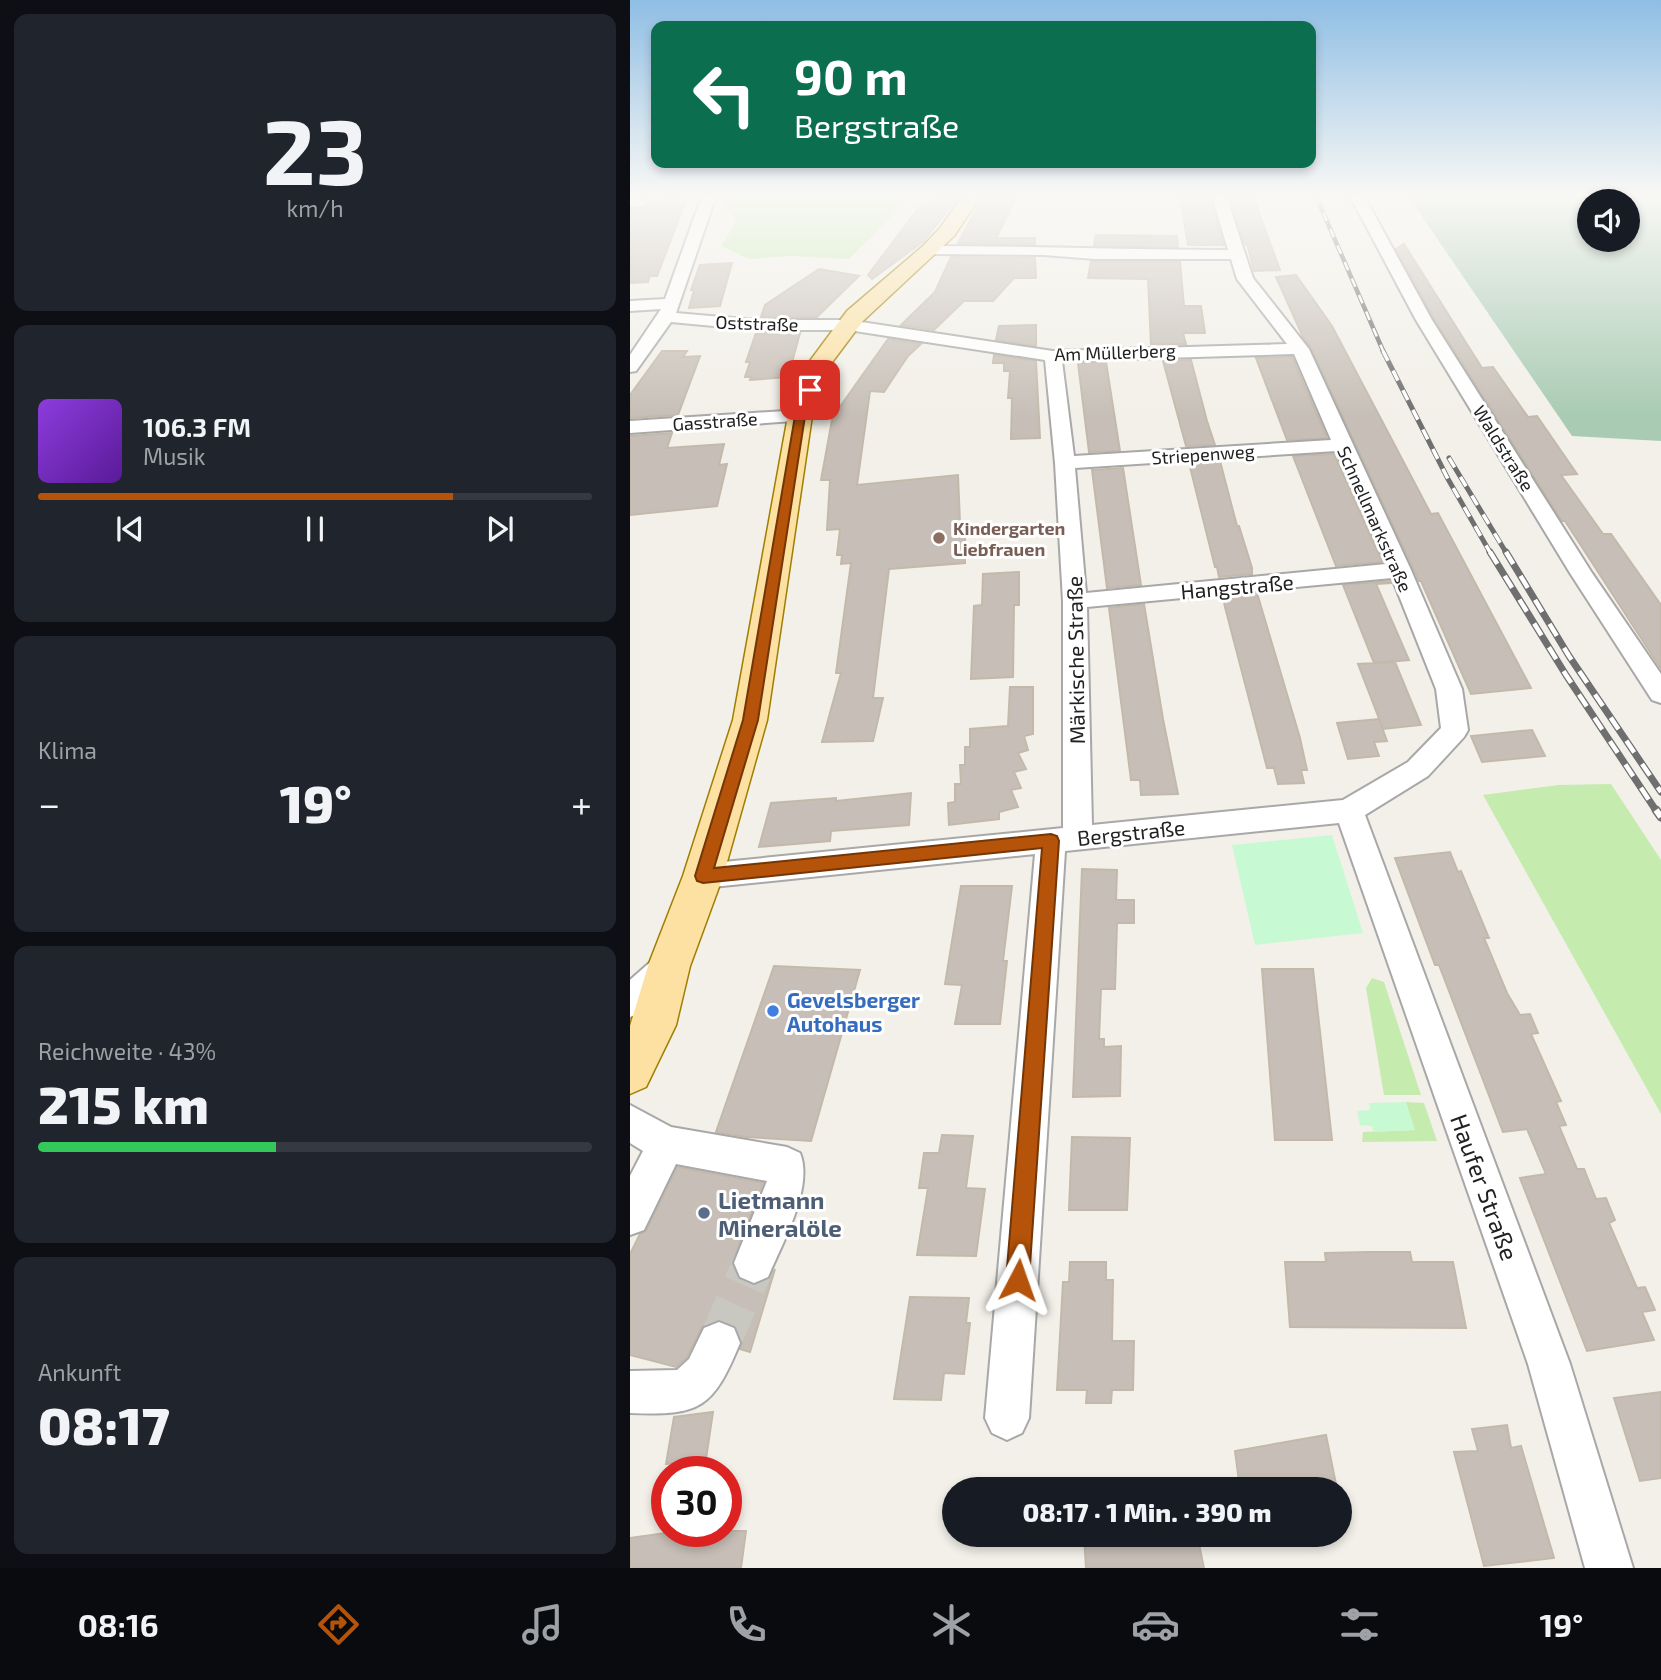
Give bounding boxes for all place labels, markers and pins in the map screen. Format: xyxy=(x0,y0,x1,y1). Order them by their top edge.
pin xyxy=(780,360,840,420)
place label: Kindergarten Liebfrauen xyxy=(953,517,1065,560)
marker: Kindergarten Liebfrauen xyxy=(931,530,947,546)
place label: Gevelsberger Autohaus xyxy=(787,987,920,1036)
marker: Gevelsberger Autohaus xyxy=(765,1003,781,1019)
place label: Lietmann Mineralöle xyxy=(718,1185,842,1242)
marker: Lietmann Mineralöle xyxy=(696,1205,712,1221)

